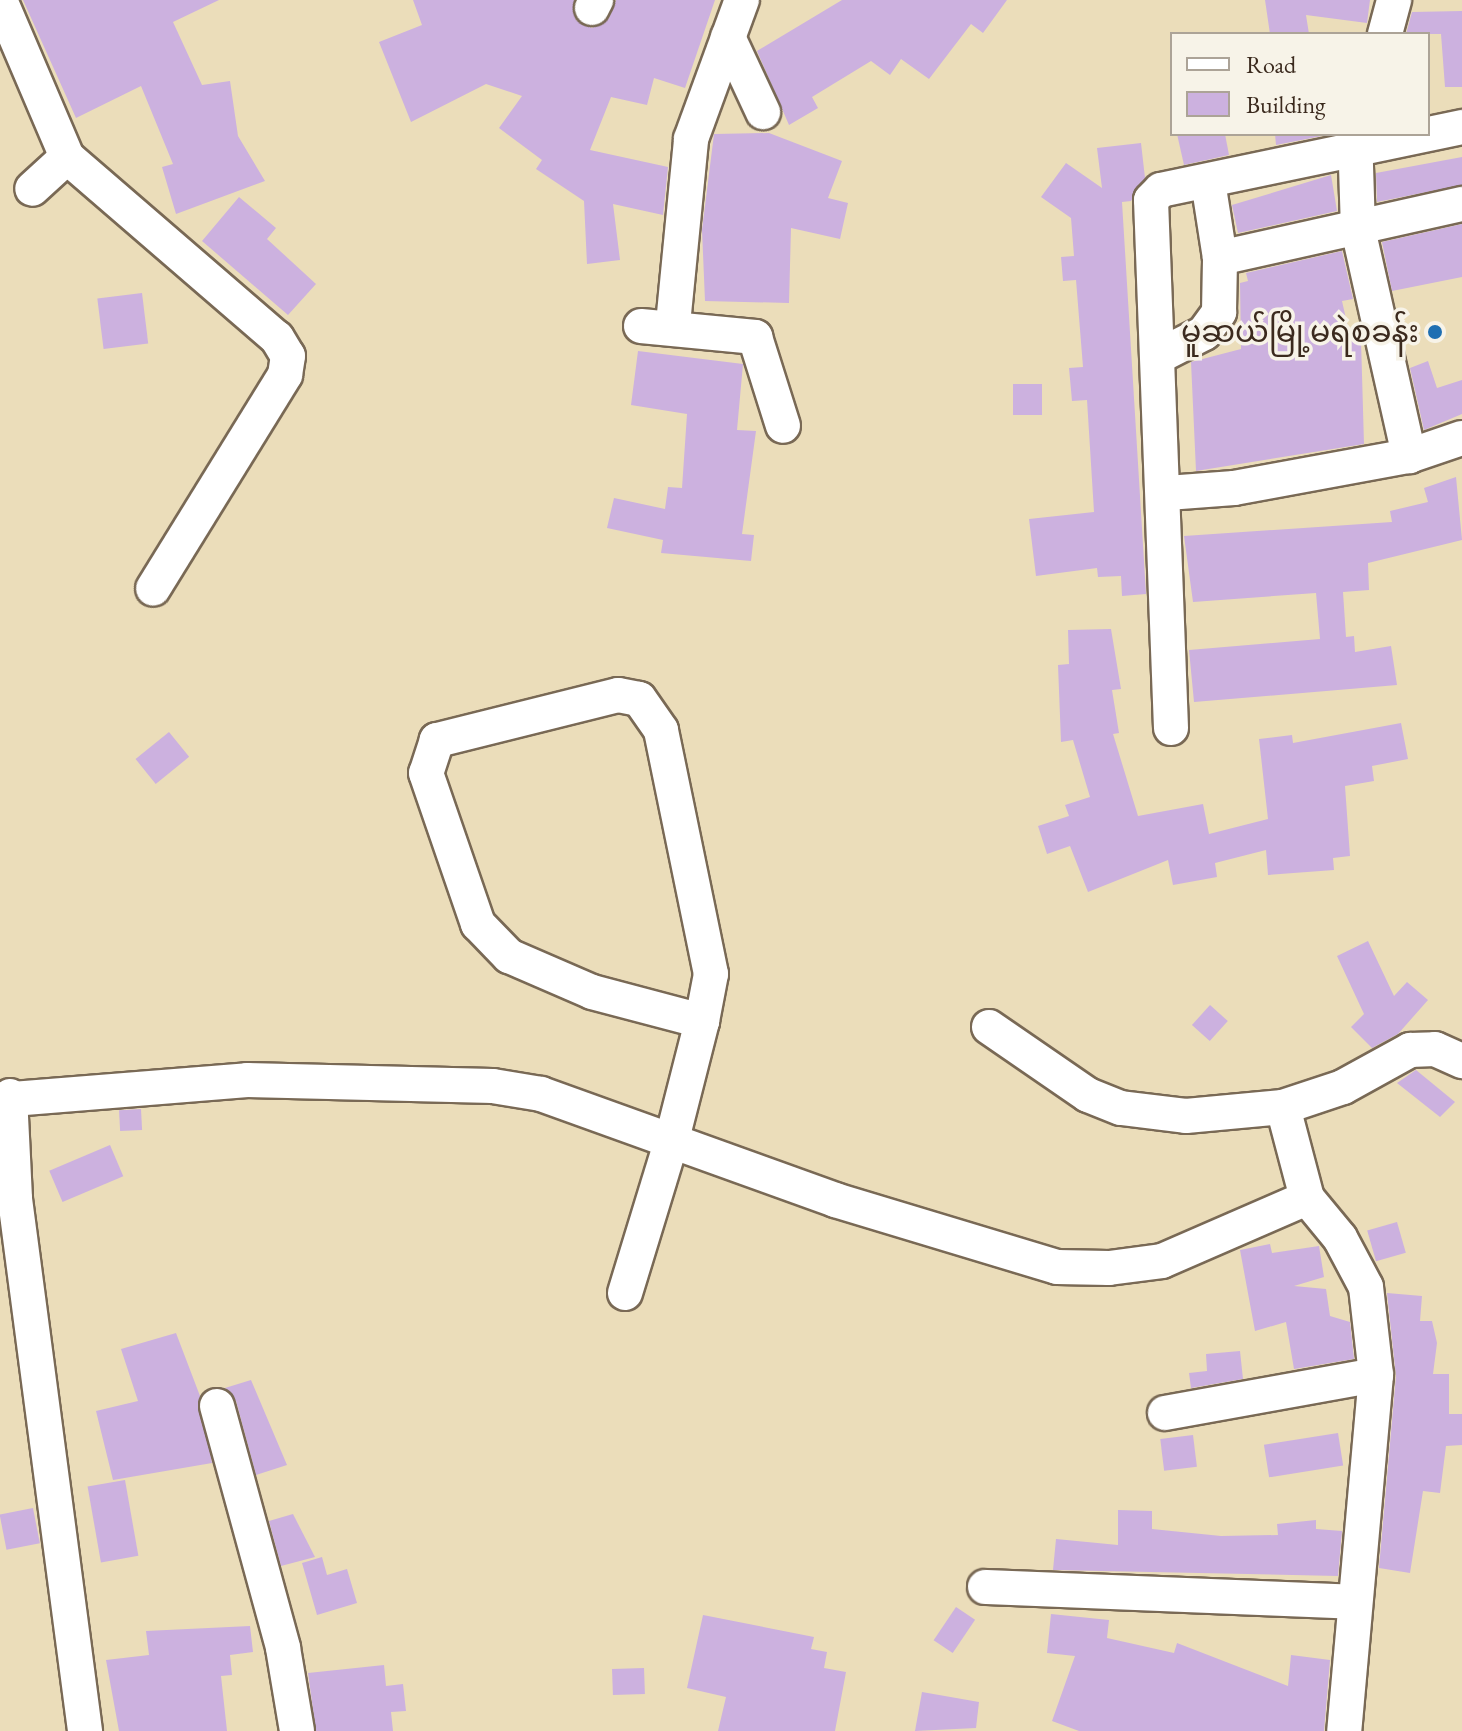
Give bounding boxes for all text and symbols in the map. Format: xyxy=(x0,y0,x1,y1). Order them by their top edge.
legend xyxy=(1170,32,1430,136)
text: Road xyxy=(1246,49,1296,80)
text: Building xyxy=(1246,89,1326,120)
place label: မူဆယ်မြို့မရဲစခန်း xyxy=(1181,314,1419,350)
marker: မူဆယ်မြို့မရဲစခန်း xyxy=(1426,323,1444,341)

